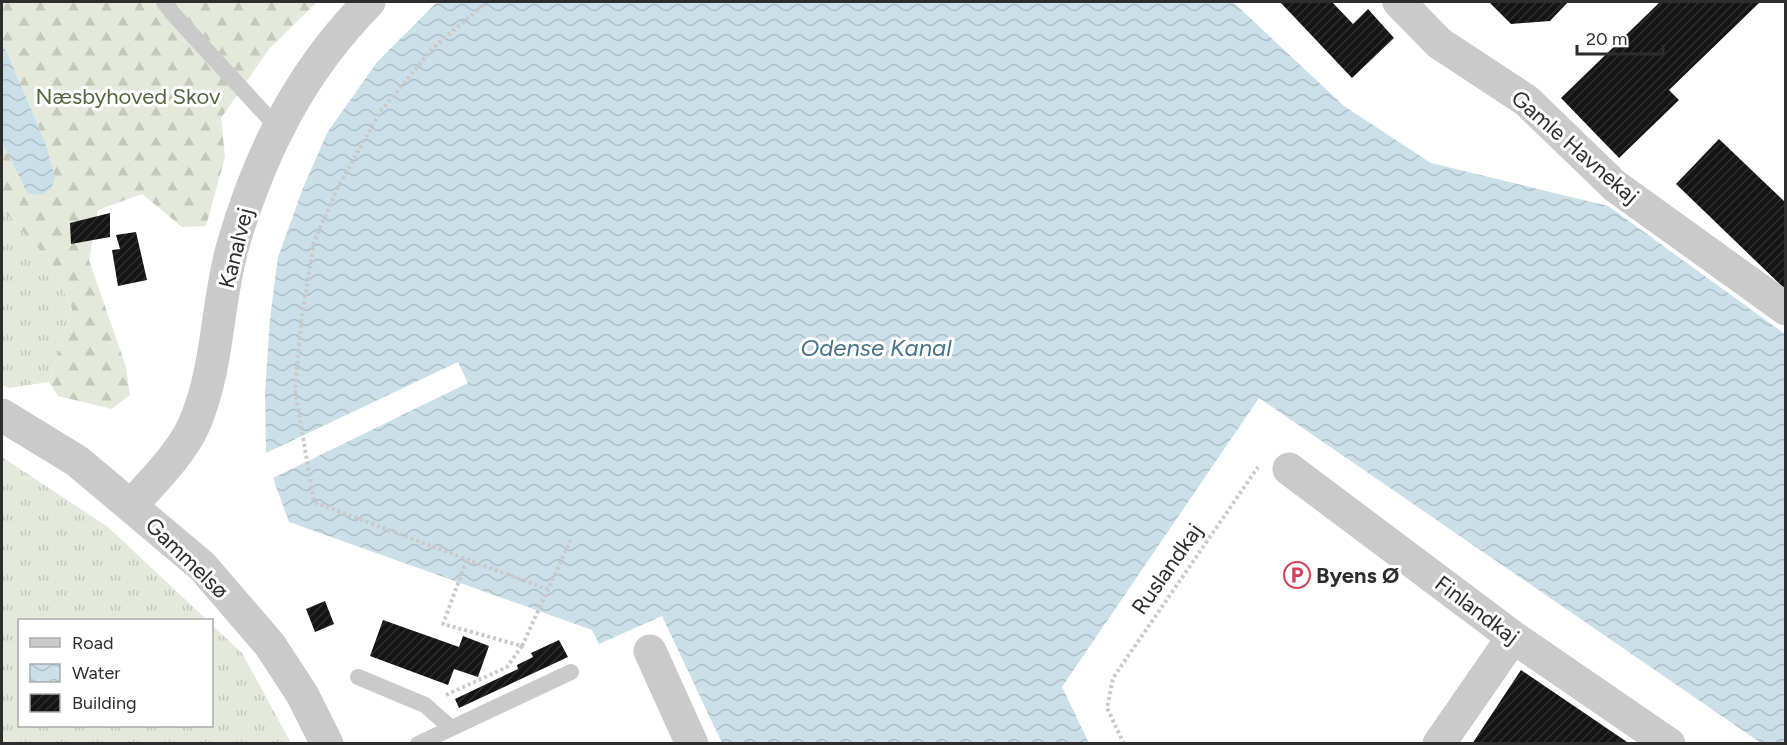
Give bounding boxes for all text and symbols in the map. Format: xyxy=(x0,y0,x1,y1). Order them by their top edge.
scale bar xyxy=(1577,18,1662,56)
text: 20 m xyxy=(1586,28,1627,50)
park label: Næsbyhoved Skov xyxy=(36,83,221,110)
street label: Gamle Havnekaj xyxy=(1506,84,1644,210)
street label: Kanalvej xyxy=(213,205,259,291)
water label: Odense Kanal xyxy=(801,333,952,362)
street label: Gammelsø xyxy=(140,512,234,604)
street label: Ruslandkaj xyxy=(1126,518,1208,620)
parking icon: Byens Ø xyxy=(1282,560,1312,590)
place label: Byens Ø xyxy=(1316,562,1399,589)
street label: Finlandkaj xyxy=(1430,570,1524,650)
legend xyxy=(18,619,213,727)
text: Road xyxy=(72,632,113,654)
text: Water xyxy=(72,662,120,684)
text: Building xyxy=(72,692,137,714)

